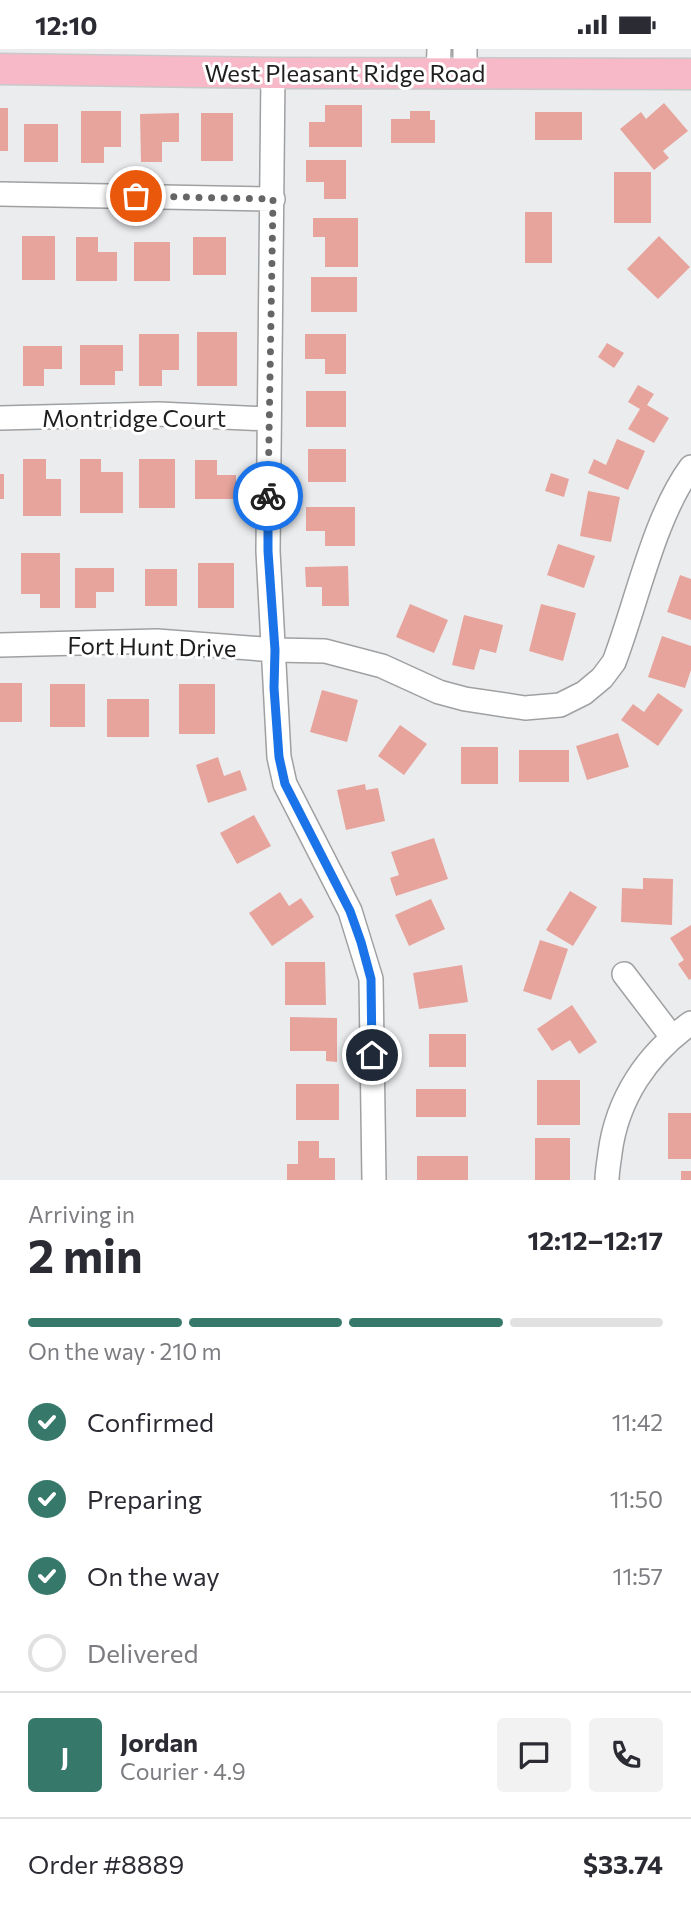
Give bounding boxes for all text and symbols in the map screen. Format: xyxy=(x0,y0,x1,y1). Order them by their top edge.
text: 12:10 xyxy=(35,9,97,40)
street label: West Pleasant Ridge Road xyxy=(205,58,485,87)
pin xyxy=(106,166,166,226)
icon: bag xyxy=(117,177,155,215)
street label: Montridge Court xyxy=(42,403,226,432)
courier xyxy=(233,461,303,531)
icon: bike xyxy=(249,477,287,515)
street label: Fort Hunt Drive xyxy=(67,630,237,662)
pin xyxy=(342,1025,402,1085)
icon: home xyxy=(353,1036,391,1074)
text: Arriving in xyxy=(28,1200,135,1228)
text: 12:12–12:17 xyxy=(528,1224,663,1255)
text: 2 min xyxy=(28,1226,143,1282)
text: On the way · 210 m xyxy=(28,1337,222,1365)
icon: check xyxy=(28,1403,66,1441)
text: Confirmed xyxy=(87,1406,214,1437)
text: 11:42 xyxy=(612,1408,663,1436)
icon: check xyxy=(28,1480,66,1518)
text: Preparing xyxy=(87,1483,202,1514)
text: 11:50 xyxy=(610,1485,663,1513)
icon: check xyxy=(28,1557,66,1595)
text: On the way xyxy=(87,1560,220,1591)
text: 11:57 xyxy=(613,1562,663,1590)
text: Delivered xyxy=(87,1637,198,1668)
button: chat xyxy=(497,1718,571,1792)
button: phone xyxy=(589,1718,663,1792)
text: Jordan xyxy=(120,1726,198,1757)
text: J xyxy=(61,1740,69,1771)
text: Courier · 4.9 xyxy=(120,1757,246,1785)
text: Order #8889 xyxy=(28,1848,184,1879)
text: $33.74 xyxy=(583,1848,663,1879)

